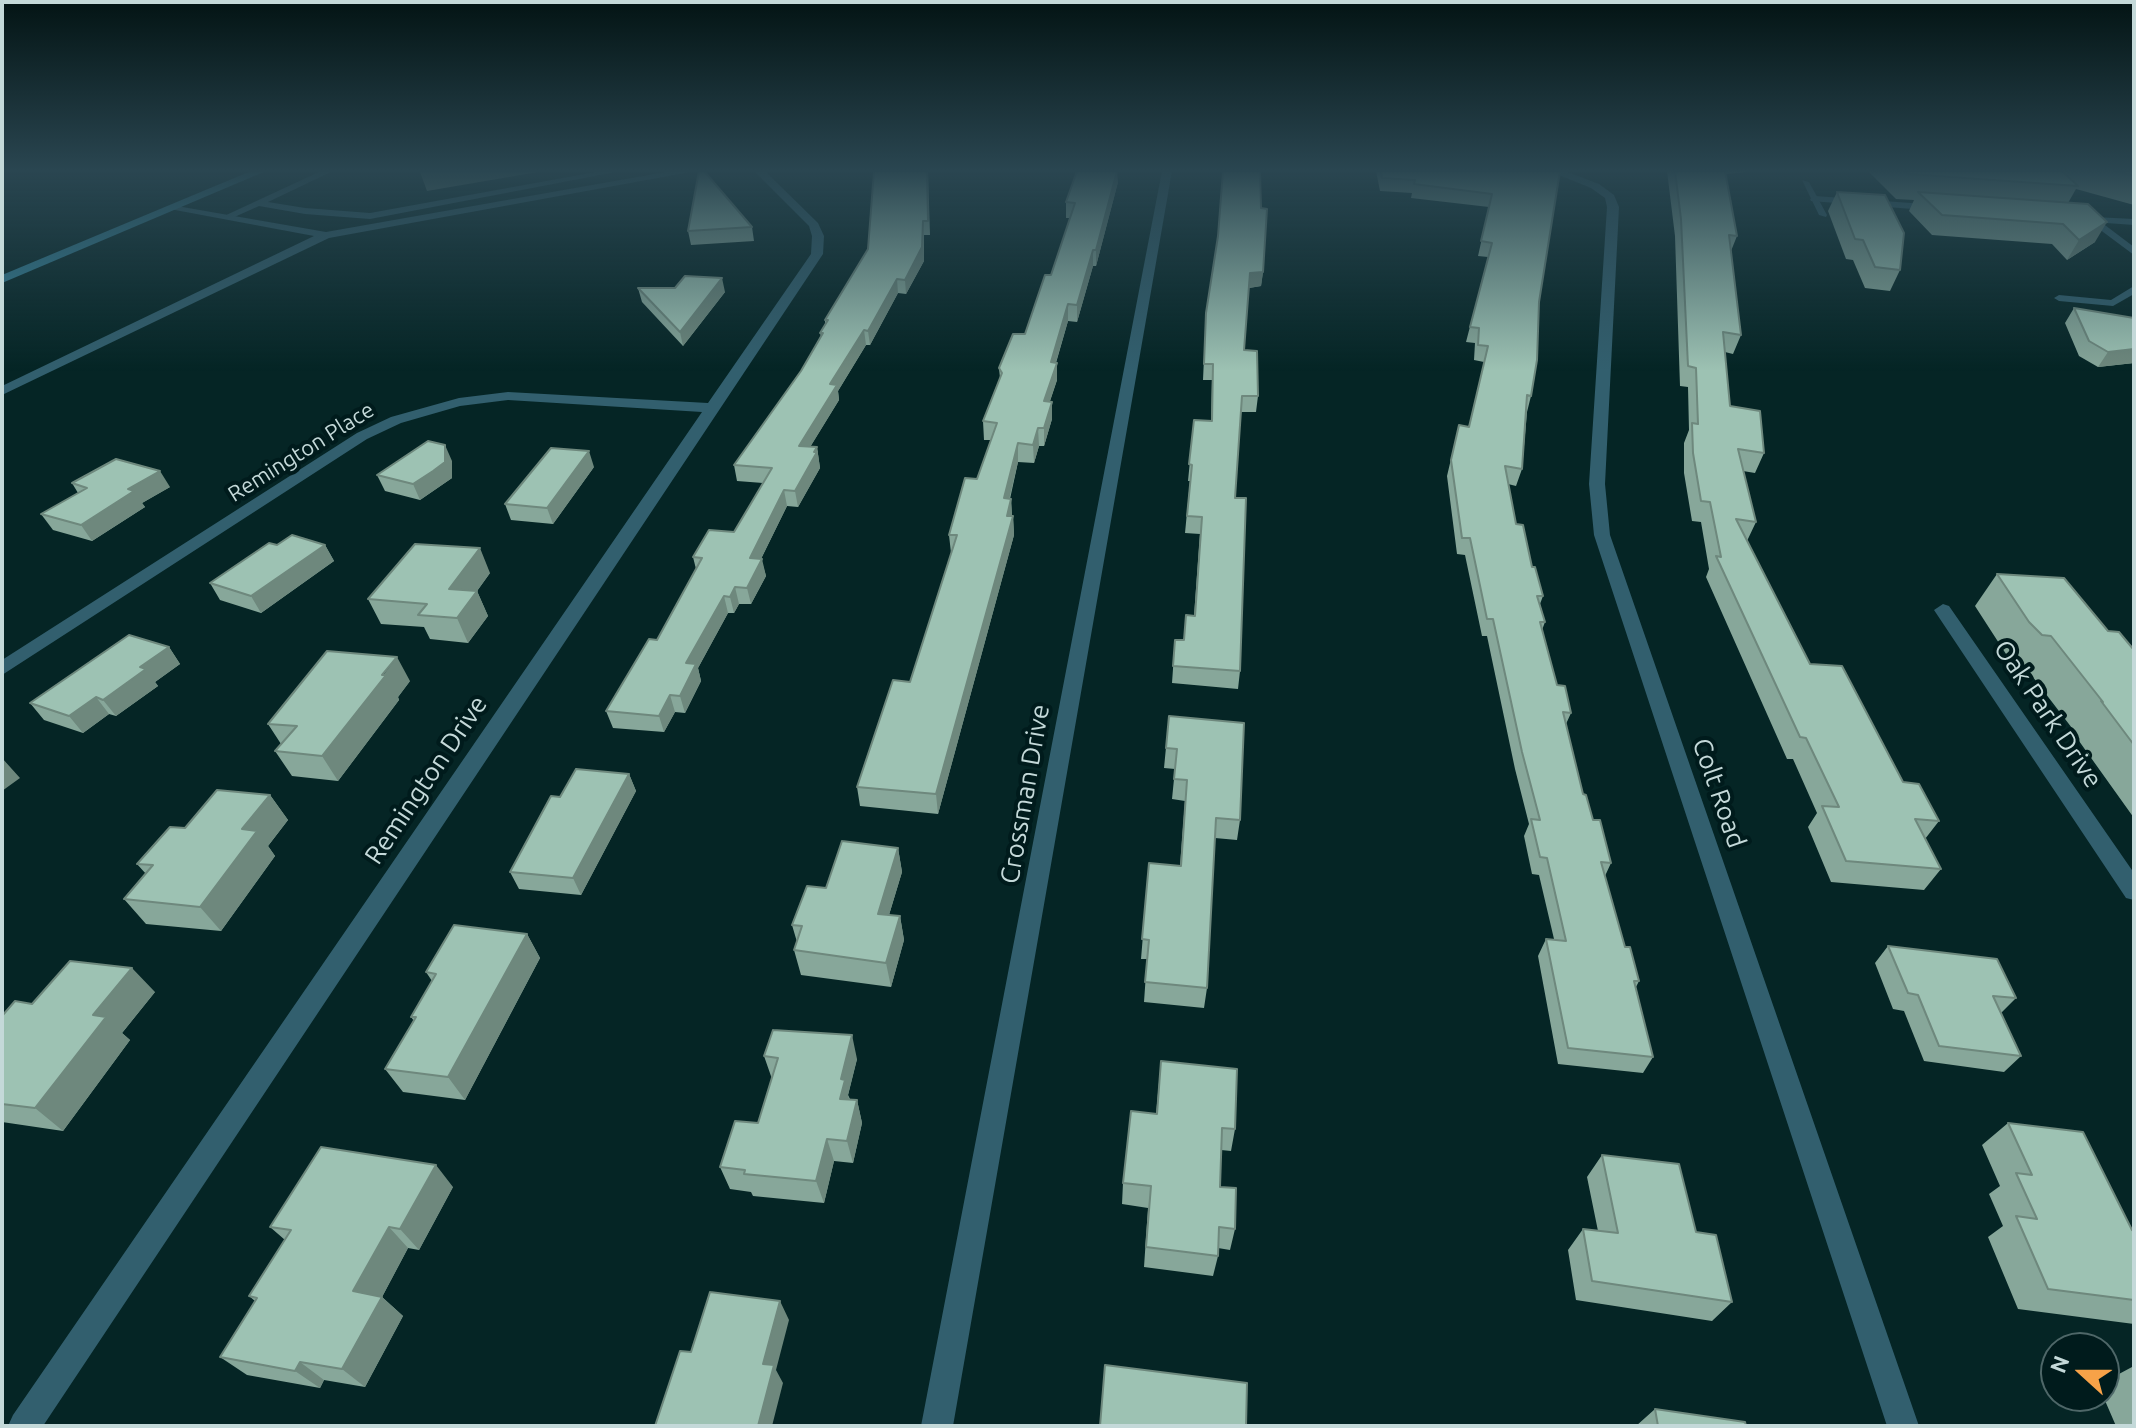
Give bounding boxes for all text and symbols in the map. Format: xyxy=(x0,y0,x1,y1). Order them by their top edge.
street label: Remington Place xyxy=(223,397,379,507)
street label: Oak Park Drive xyxy=(1987,634,2109,794)
street label: Remington Drive xyxy=(358,690,494,870)
street label: Crossman Drive xyxy=(994,702,1056,886)
street label: Colt Road xyxy=(1686,734,1752,852)
north arrow xyxy=(2040,1332,2120,1412)
text: N xyxy=(2044,1352,2074,1376)

